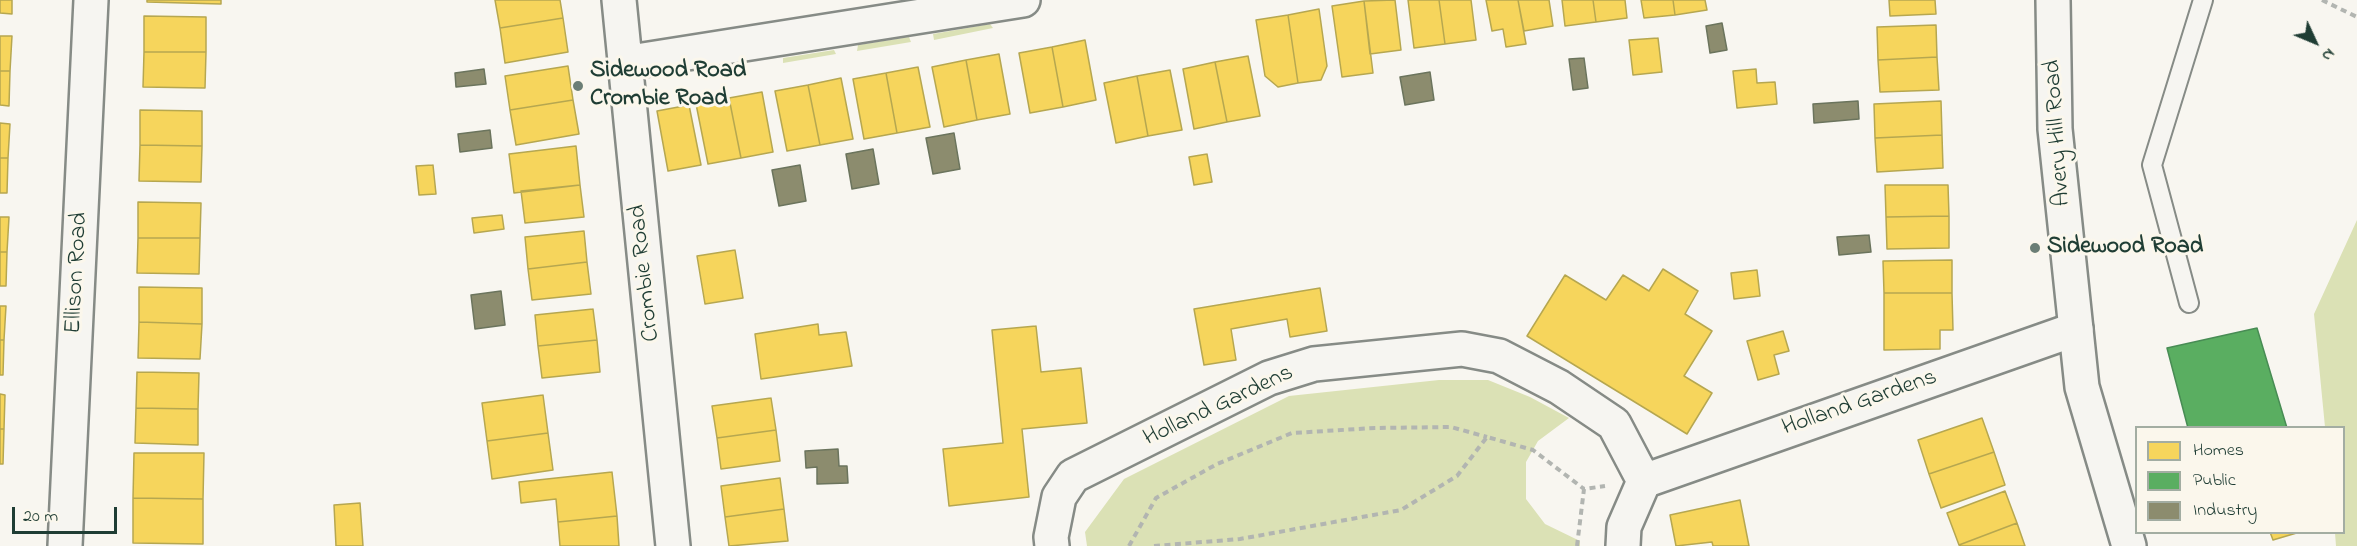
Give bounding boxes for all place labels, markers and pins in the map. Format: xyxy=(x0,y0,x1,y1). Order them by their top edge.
place label: Sidewood Road Crombie Road xyxy=(590,58,746,114)
marker: Sidewood Road Crombie Road xyxy=(571,79,585,93)
place label: Sidewood Road xyxy=(2047,234,2203,262)
marker: Sidewood Road xyxy=(2028,241,2042,255)

